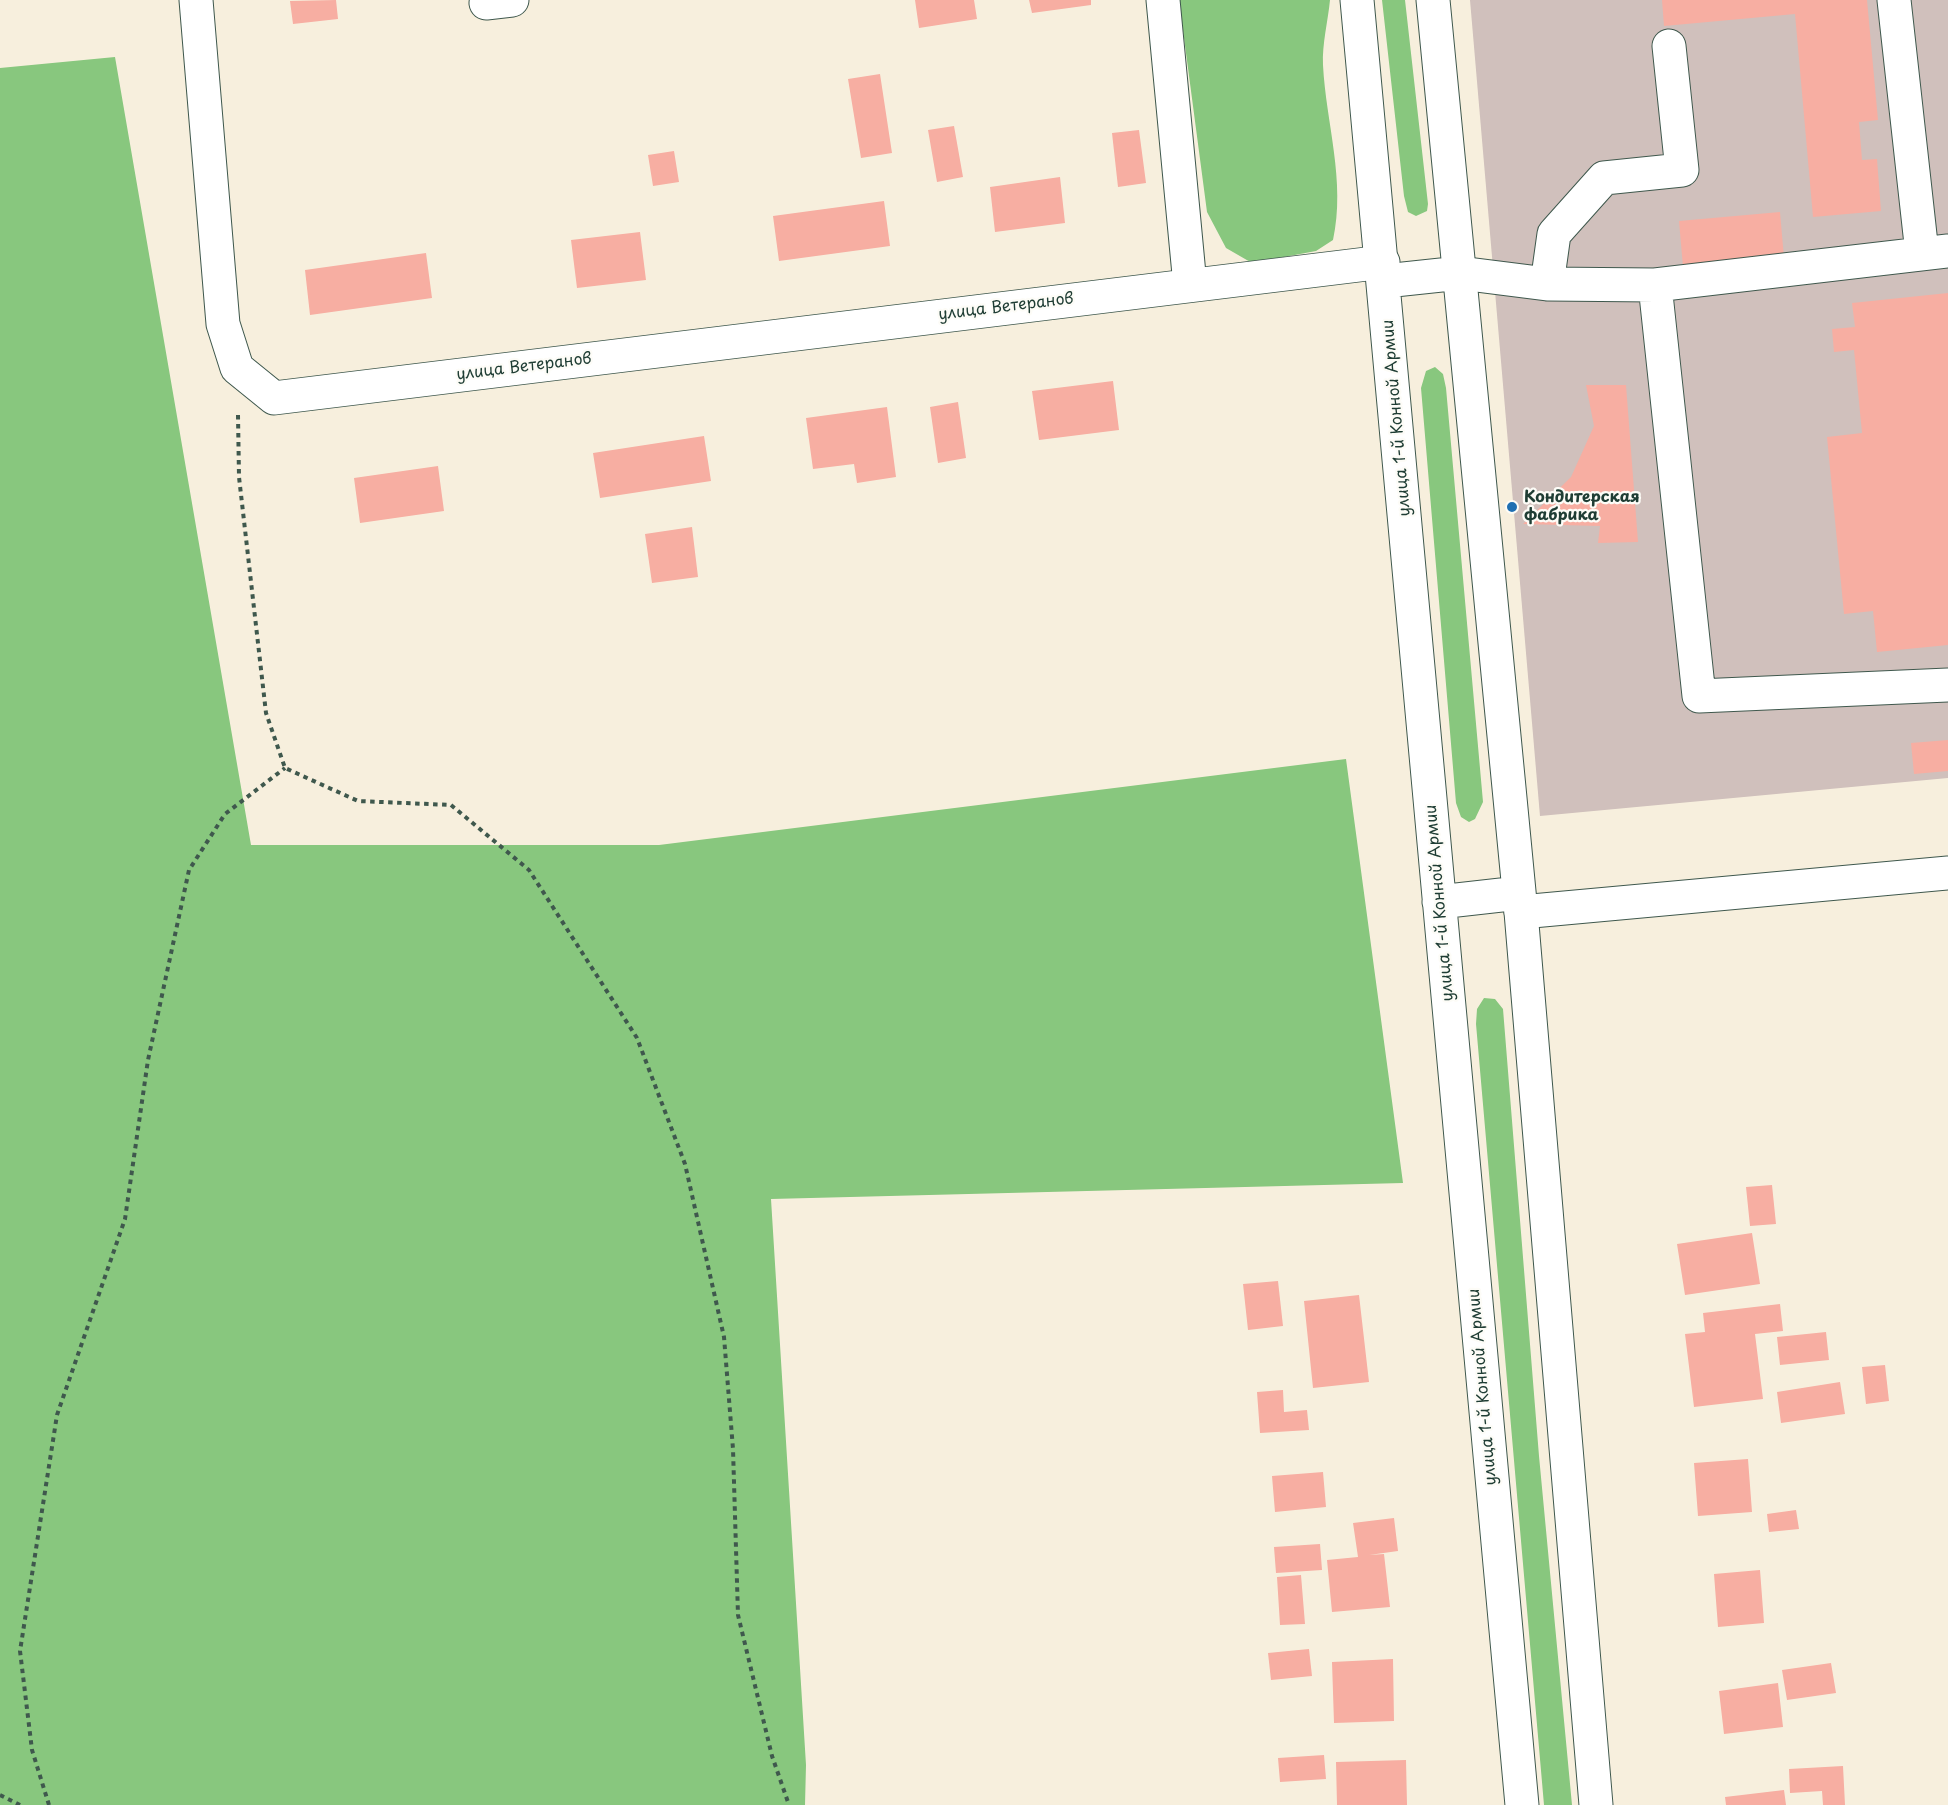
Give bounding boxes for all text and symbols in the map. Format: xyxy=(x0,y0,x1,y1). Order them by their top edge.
street label: улица Ветеранов xyxy=(937,289,1075,325)
street label: улица 1-й Конной Армии xyxy=(1379,319,1415,517)
street label: улица Ветеранов xyxy=(455,349,593,385)
place label: Кондитерская фабрика xyxy=(1524,488,1640,526)
marker: Кондитерская фабрика xyxy=(1505,500,1519,514)
street label: улица 1-й Конной Армии xyxy=(1422,804,1458,1002)
street label: улица 1-й Конной Армии xyxy=(1465,1288,1501,1486)

